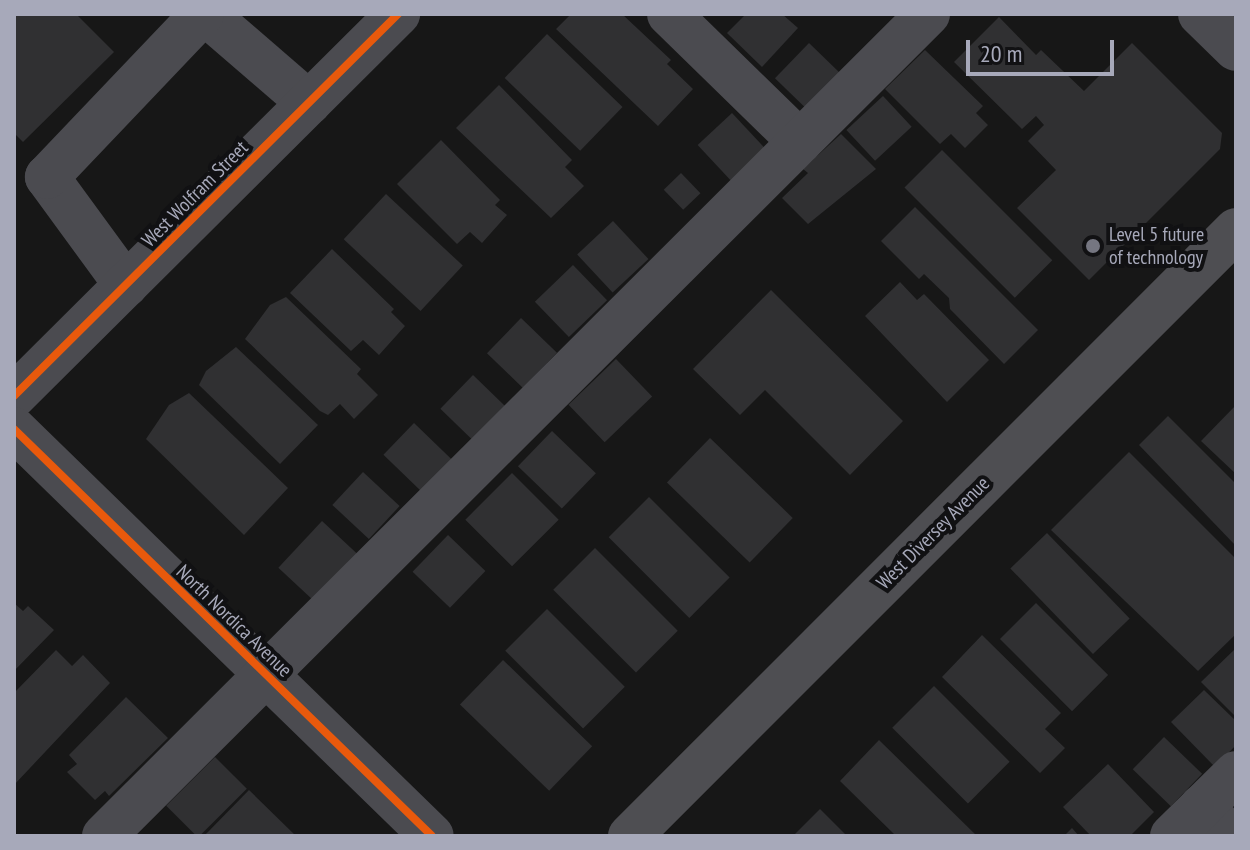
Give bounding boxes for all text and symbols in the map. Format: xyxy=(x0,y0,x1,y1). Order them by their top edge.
scale bar xyxy=(970,24,1118,74)
text: 20 m xyxy=(980,38,1022,69)
street label: West Wolfram Street xyxy=(137,136,253,252)
place label: Level 5 future of technology xyxy=(1109,222,1204,269)
marker: Level 5 future of technology xyxy=(1084,237,1102,255)
street label: West Diversey Avenue xyxy=(871,471,995,595)
street label: North Nordica Avenue xyxy=(171,560,297,682)

